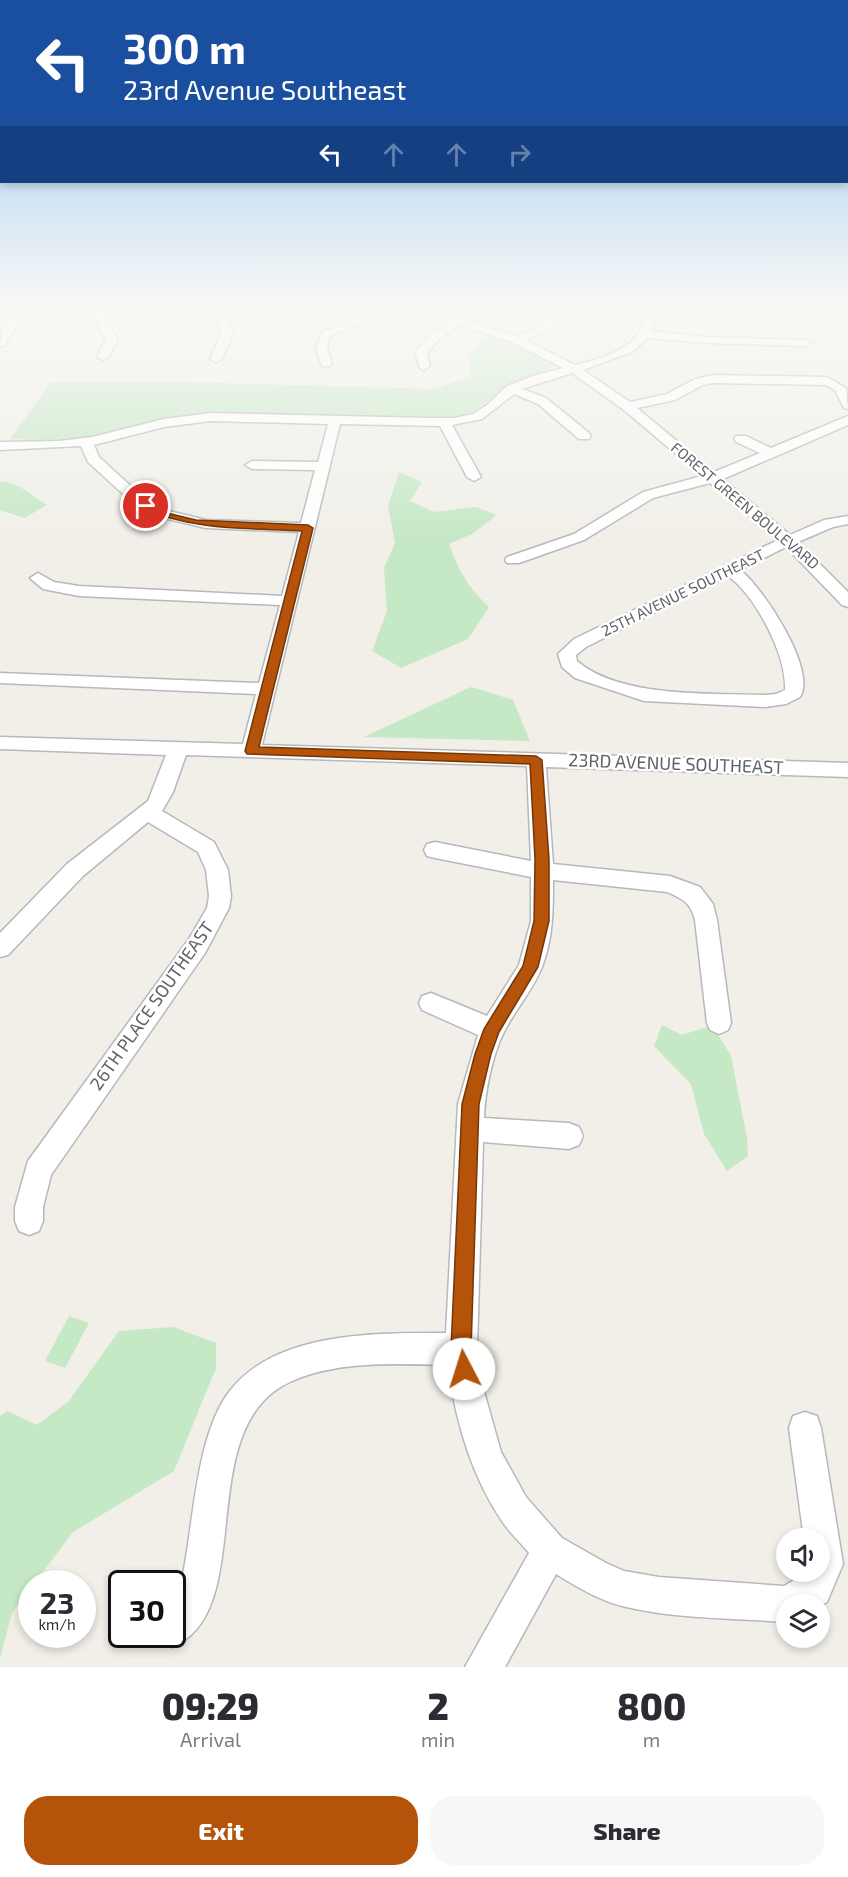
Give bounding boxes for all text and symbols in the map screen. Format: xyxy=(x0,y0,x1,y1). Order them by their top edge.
text: 300 m xyxy=(123,22,246,72)
icon: left xyxy=(24,24,102,102)
text: 23rd Avenue Southeast xyxy=(123,73,406,105)
icon: left xyxy=(314,138,347,171)
icon: ahead xyxy=(377,138,410,171)
icon: ahead xyxy=(440,138,473,171)
icon: right xyxy=(503,138,536,171)
street label: FOREST GREEN BOULEVARD xyxy=(668,438,823,573)
pin xyxy=(120,480,171,531)
icon: arrive xyxy=(129,489,162,522)
street label: 25TH AVENUE SOUTHEAST xyxy=(598,545,767,639)
street label: 23RD AVENUE SOUTHEAST xyxy=(568,748,785,778)
street label: 26TH PLACE SOUTHEAST xyxy=(85,916,218,1094)
position arrow xyxy=(432,1337,496,1401)
map controls xyxy=(776,1528,830,1648)
button: sound xyxy=(776,1528,830,1582)
speed limit sign: 30 xyxy=(108,1570,186,1648)
text: 23 xyxy=(40,1584,74,1620)
button: layers xyxy=(776,1594,830,1648)
text: km/h xyxy=(38,1615,76,1633)
text: 09:29 xyxy=(162,1684,259,1727)
text: 2 xyxy=(427,1684,449,1727)
text: 800 xyxy=(617,1684,686,1727)
text: Arrival xyxy=(180,1727,241,1751)
text: min xyxy=(421,1727,455,1751)
text: m xyxy=(643,1727,660,1751)
button: Exit xyxy=(24,1796,418,1865)
button: Share xyxy=(430,1796,824,1865)

